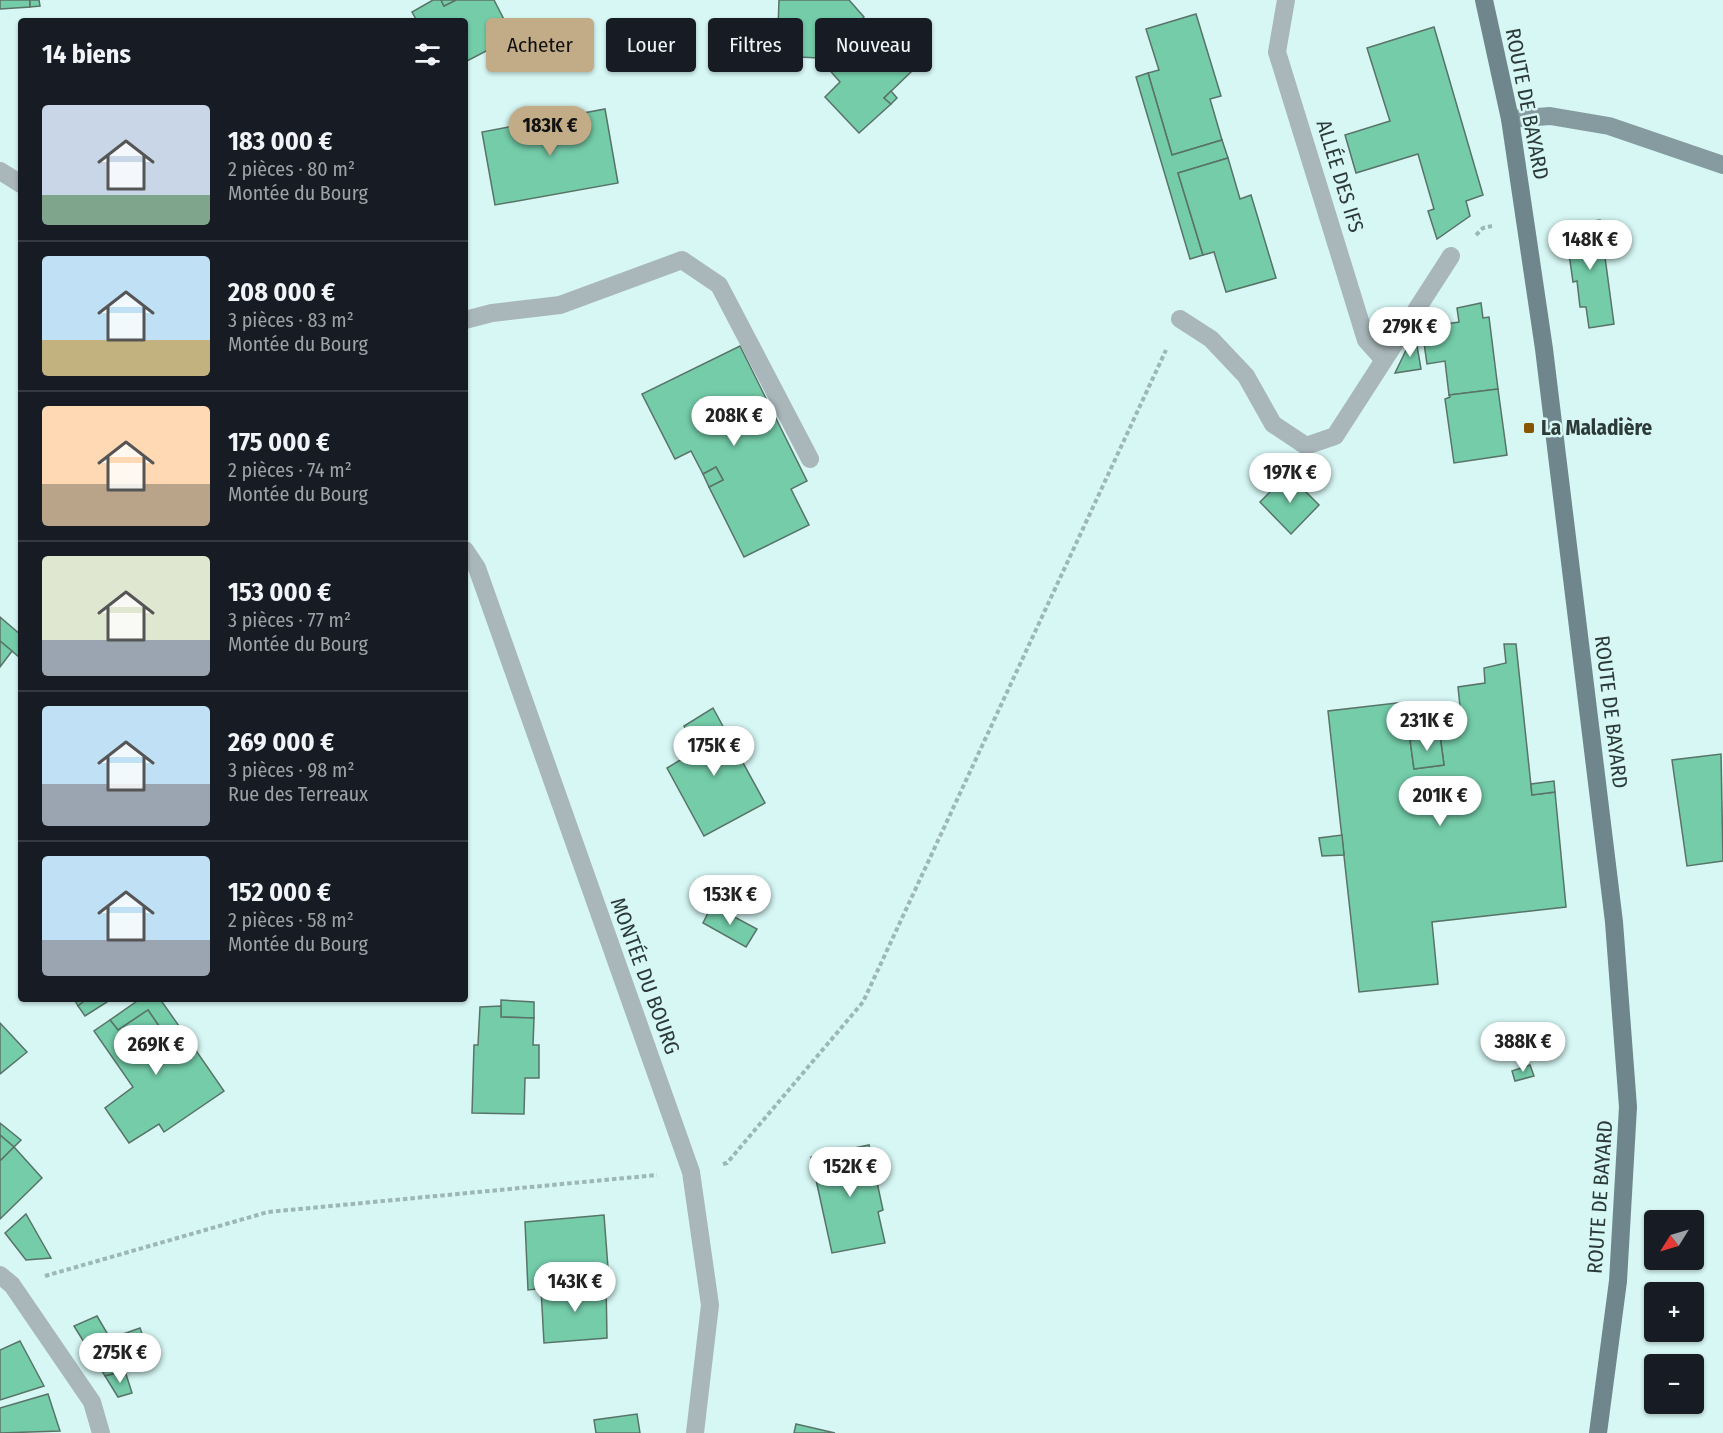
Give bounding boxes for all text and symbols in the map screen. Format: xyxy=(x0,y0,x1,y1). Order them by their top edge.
chip: Acheter xyxy=(486,18,594,72)
chip: Louer xyxy=(606,18,696,72)
chip: Filtres xyxy=(708,18,803,72)
chip: Nouveau xyxy=(815,18,932,72)
street label: ROUTE DE BAYARD xyxy=(1500,26,1554,182)
icon: filters xyxy=(411,38,444,71)
text: 14 biens xyxy=(42,39,131,70)
pin: 183K € xyxy=(501,106,599,157)
text: 183K € xyxy=(523,113,577,137)
street label: ALLÉE DES IFS xyxy=(1311,117,1369,235)
text: 183 000 € xyxy=(228,126,332,157)
icon: home xyxy=(90,129,162,201)
text: 2 pièces · 80 m² xyxy=(228,157,355,181)
text: Montée du Bourg xyxy=(228,181,368,205)
pin: 148K € xyxy=(1541,220,1639,271)
text: 148K € xyxy=(1562,227,1618,251)
text: 208 000 € xyxy=(228,277,335,308)
icon: home xyxy=(90,280,162,352)
pin: 279K € xyxy=(1361,307,1459,358)
text: 3 pièces · 83 m² xyxy=(228,308,354,332)
text: 279K € xyxy=(1383,314,1437,338)
text: Montée du Bourg xyxy=(228,332,368,356)
pin: 208K € xyxy=(685,396,783,447)
text: 208K € xyxy=(705,403,763,427)
place label: La Maladière xyxy=(1541,415,1653,441)
marker: La Maladière xyxy=(1522,421,1536,435)
text: 175 000 € xyxy=(228,427,330,458)
icon: home xyxy=(90,430,162,502)
pin: 197K € xyxy=(1241,453,1339,504)
text: 2 pièces · 74 m² xyxy=(228,458,352,482)
text: 197K € xyxy=(1263,460,1317,484)
text: Montée du Bourg xyxy=(228,482,368,506)
text: 153 000 € xyxy=(228,577,331,608)
icon: home xyxy=(90,580,162,652)
text: 3 pièces · 77 m² xyxy=(228,608,351,632)
text: Montée du Bourg xyxy=(228,632,368,656)
street label: ROUTE DE BAYARD xyxy=(1589,634,1633,790)
pin: 231K € xyxy=(1378,701,1476,752)
text: 231K € xyxy=(1400,708,1454,732)
pin: 175K € xyxy=(665,726,763,777)
text: 269 000 € xyxy=(228,727,334,758)
icon: home xyxy=(90,730,162,802)
text: 175K € xyxy=(687,733,741,757)
text: 3 pièces · 98 m² xyxy=(228,758,354,782)
pin: 201K € xyxy=(1391,776,1489,827)
text: Rue des Terreaux xyxy=(228,782,368,806)
text: 201K € xyxy=(1413,783,1467,807)
pin: 153K € xyxy=(681,875,779,926)
text: 152 000 € xyxy=(228,877,331,908)
icon: home xyxy=(90,880,162,952)
text: 153K € xyxy=(703,882,757,906)
street label: MONTÉE DU BOURG xyxy=(605,894,685,1058)
text: 2 pièces · 58 m² xyxy=(228,908,354,932)
text: Montée du Bourg xyxy=(228,932,368,956)
pin: 388K € xyxy=(1474,1022,1572,1073)
pin: 269K € xyxy=(107,1025,205,1076)
text: 388K € xyxy=(1494,1029,1552,1053)
text: 269K € xyxy=(128,1032,184,1056)
street label: ROUTE DE BAYARD xyxy=(1582,1119,1618,1275)
pin: 152K € xyxy=(801,1147,899,1198)
text: 152K € xyxy=(823,1154,877,1178)
north arrow xyxy=(1644,1210,1704,1270)
map controls xyxy=(1644,1210,1704,1414)
pin: 143K € xyxy=(526,1262,624,1313)
text: 143K € xyxy=(548,1269,602,1293)
button: + xyxy=(1644,1282,1704,1342)
pin: 275K € xyxy=(71,1333,169,1384)
text: 275K € xyxy=(93,1340,147,1364)
button: − xyxy=(1644,1354,1704,1414)

